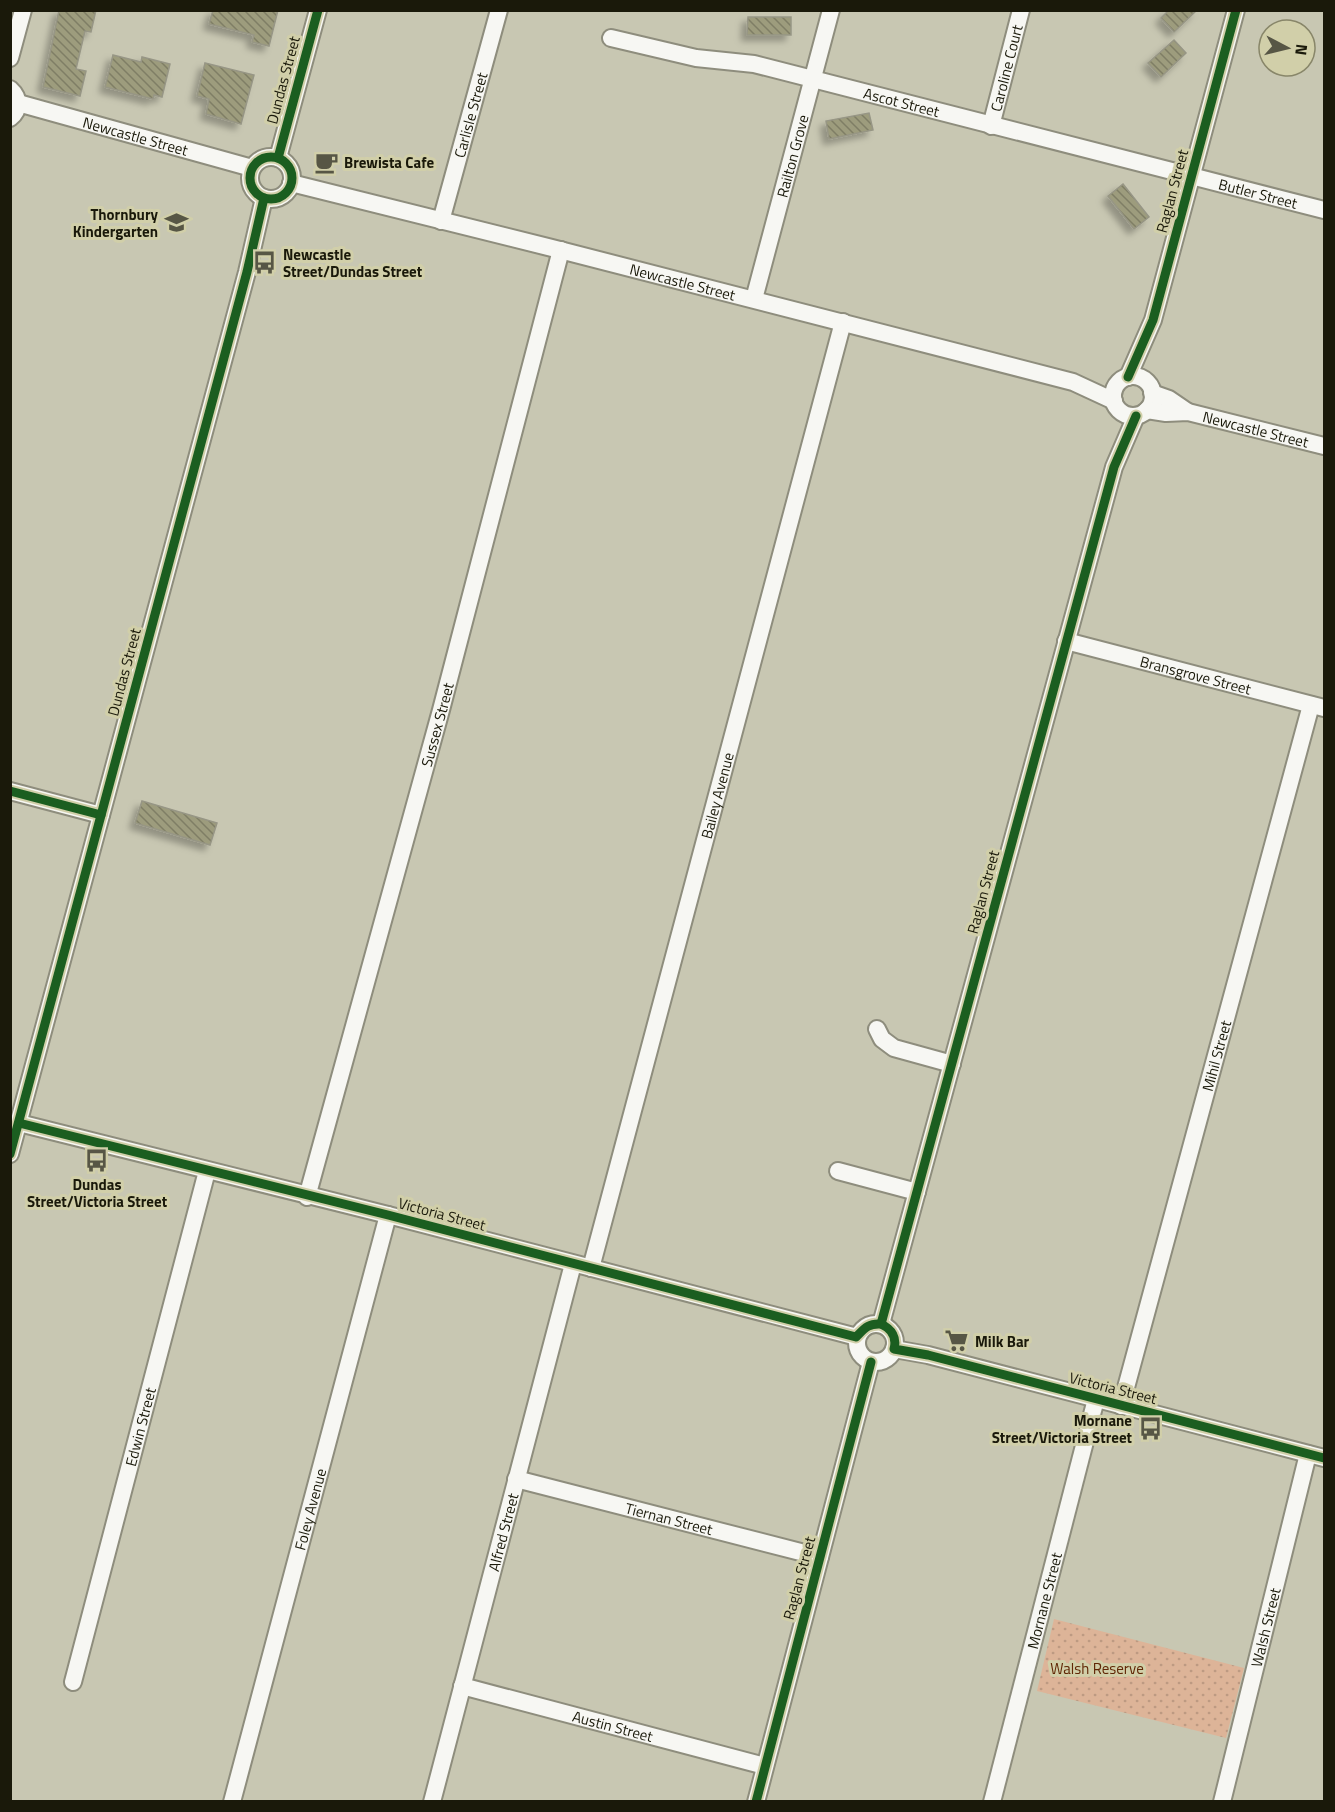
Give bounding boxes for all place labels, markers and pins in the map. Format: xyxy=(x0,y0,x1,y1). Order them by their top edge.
cafe icon: Brewista Cafe xyxy=(313,149,339,175)
place label: Brewista Cafe xyxy=(344,151,434,174)
place label: Thornbury Kindergarten xyxy=(73,203,158,243)
school or university icon: Thornbury Kindergarten xyxy=(163,210,189,236)
place label: Newcastle Street/Dundas Street xyxy=(283,243,423,283)
bus stop icon: Newcastle Street/Dundas Street xyxy=(252,250,278,276)
bus stop icon: Dundas Street/Victoria Street xyxy=(84,1147,110,1173)
place label: Dundas Street/Victoria Street xyxy=(27,1173,168,1213)
supermarket icon: Milk Bar xyxy=(944,1328,970,1354)
place label: Milk Bar xyxy=(975,1330,1030,1353)
place label: Mornane Street/Victoria Street xyxy=(992,1409,1133,1449)
bus stop icon: Mornane Street/Victoria Street xyxy=(1137,1416,1163,1442)

